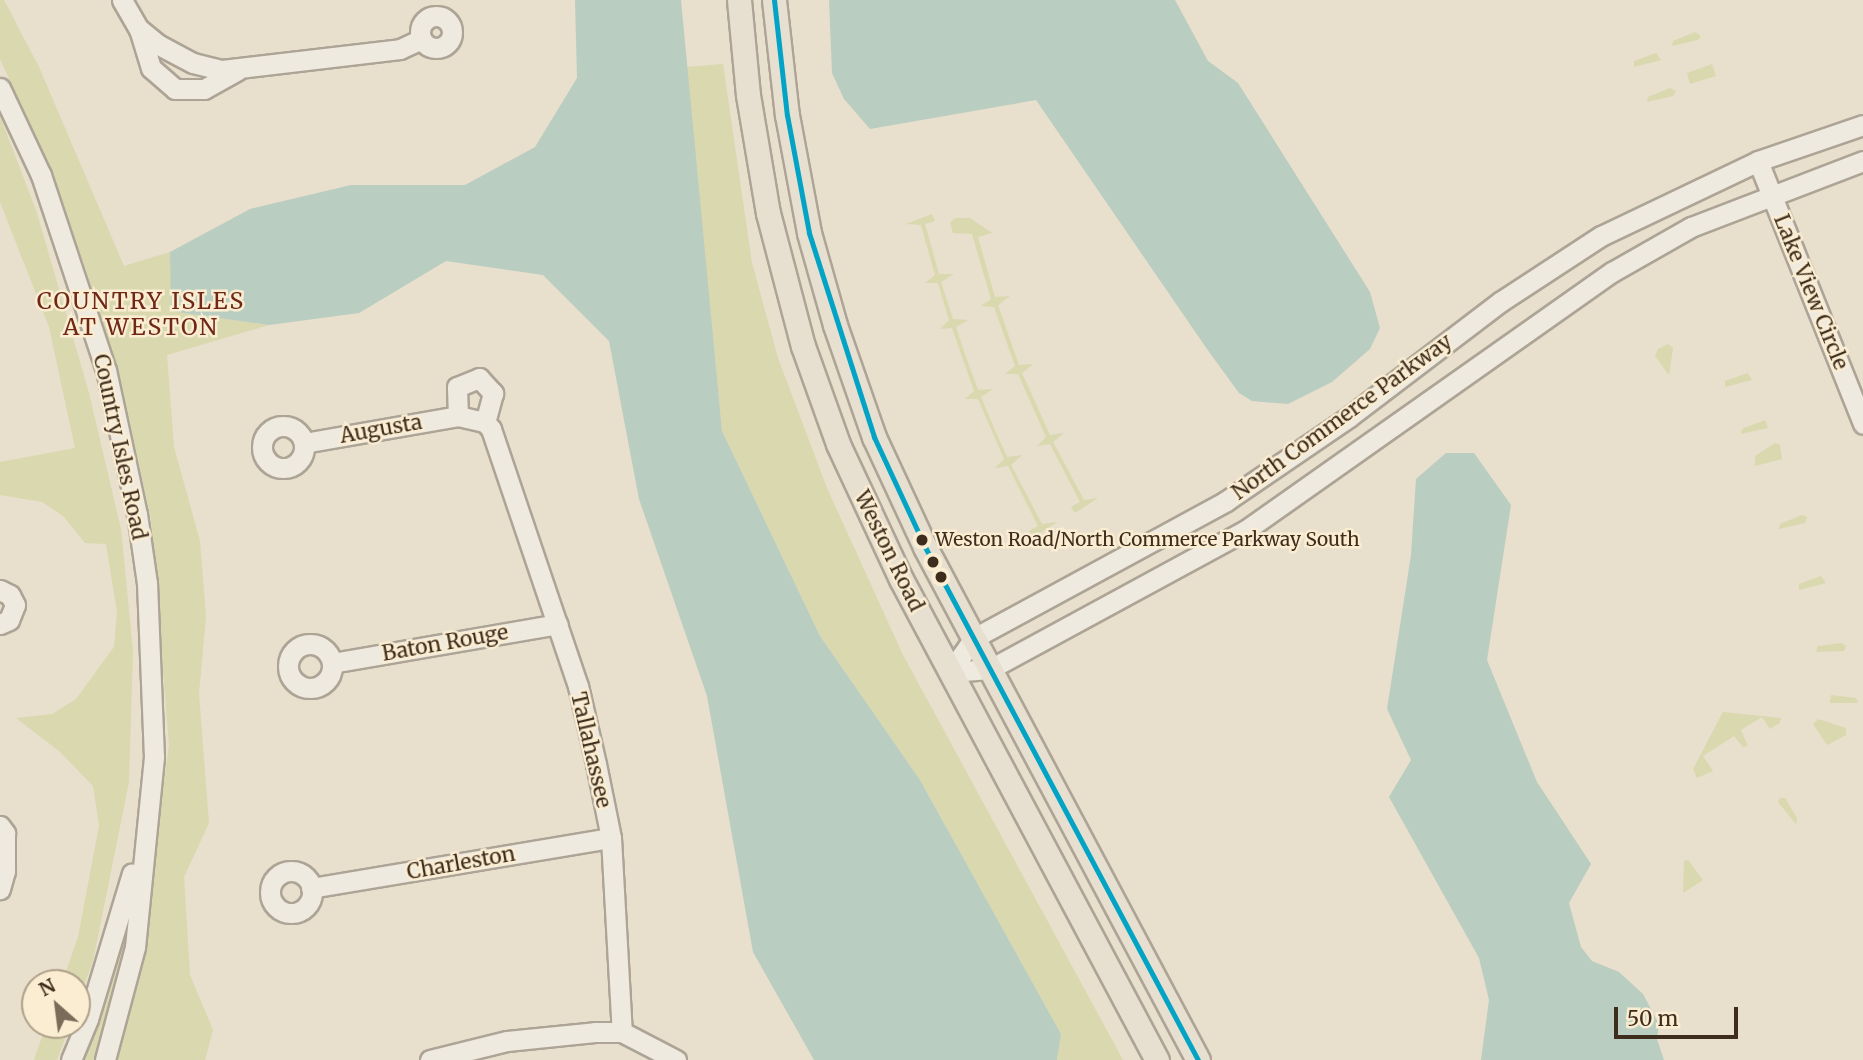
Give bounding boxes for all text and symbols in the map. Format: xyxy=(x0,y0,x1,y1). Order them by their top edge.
street label: Lake View Circle xyxy=(1768,211,1854,373)
district label: COUNTRY ISLES AT WESTON xyxy=(38,287,244,341)
street label: North Commerce Parkway xyxy=(1227,329,1457,505)
street label: Country Isles Road xyxy=(88,352,152,542)
street label: Augusta xyxy=(338,409,424,449)
street label: Weston Road xyxy=(849,486,929,616)
place label: Weston Road/North Commerce Parkway South xyxy=(935,529,1360,551)
marker: Weston Road/North Commerce Parkway South xyxy=(915,533,929,547)
unlabelled marker xyxy=(926,555,940,569)
unlabelled marker xyxy=(934,570,948,584)
street label: Baton Rouge xyxy=(380,620,510,666)
street label: Tallahassee xyxy=(565,690,617,810)
street label: Charleston xyxy=(405,841,517,885)
north arrow xyxy=(21,969,91,1039)
text: N xyxy=(35,973,59,1001)
scale bar xyxy=(1618,993,1742,1038)
text: 50 m xyxy=(1627,1005,1678,1032)

